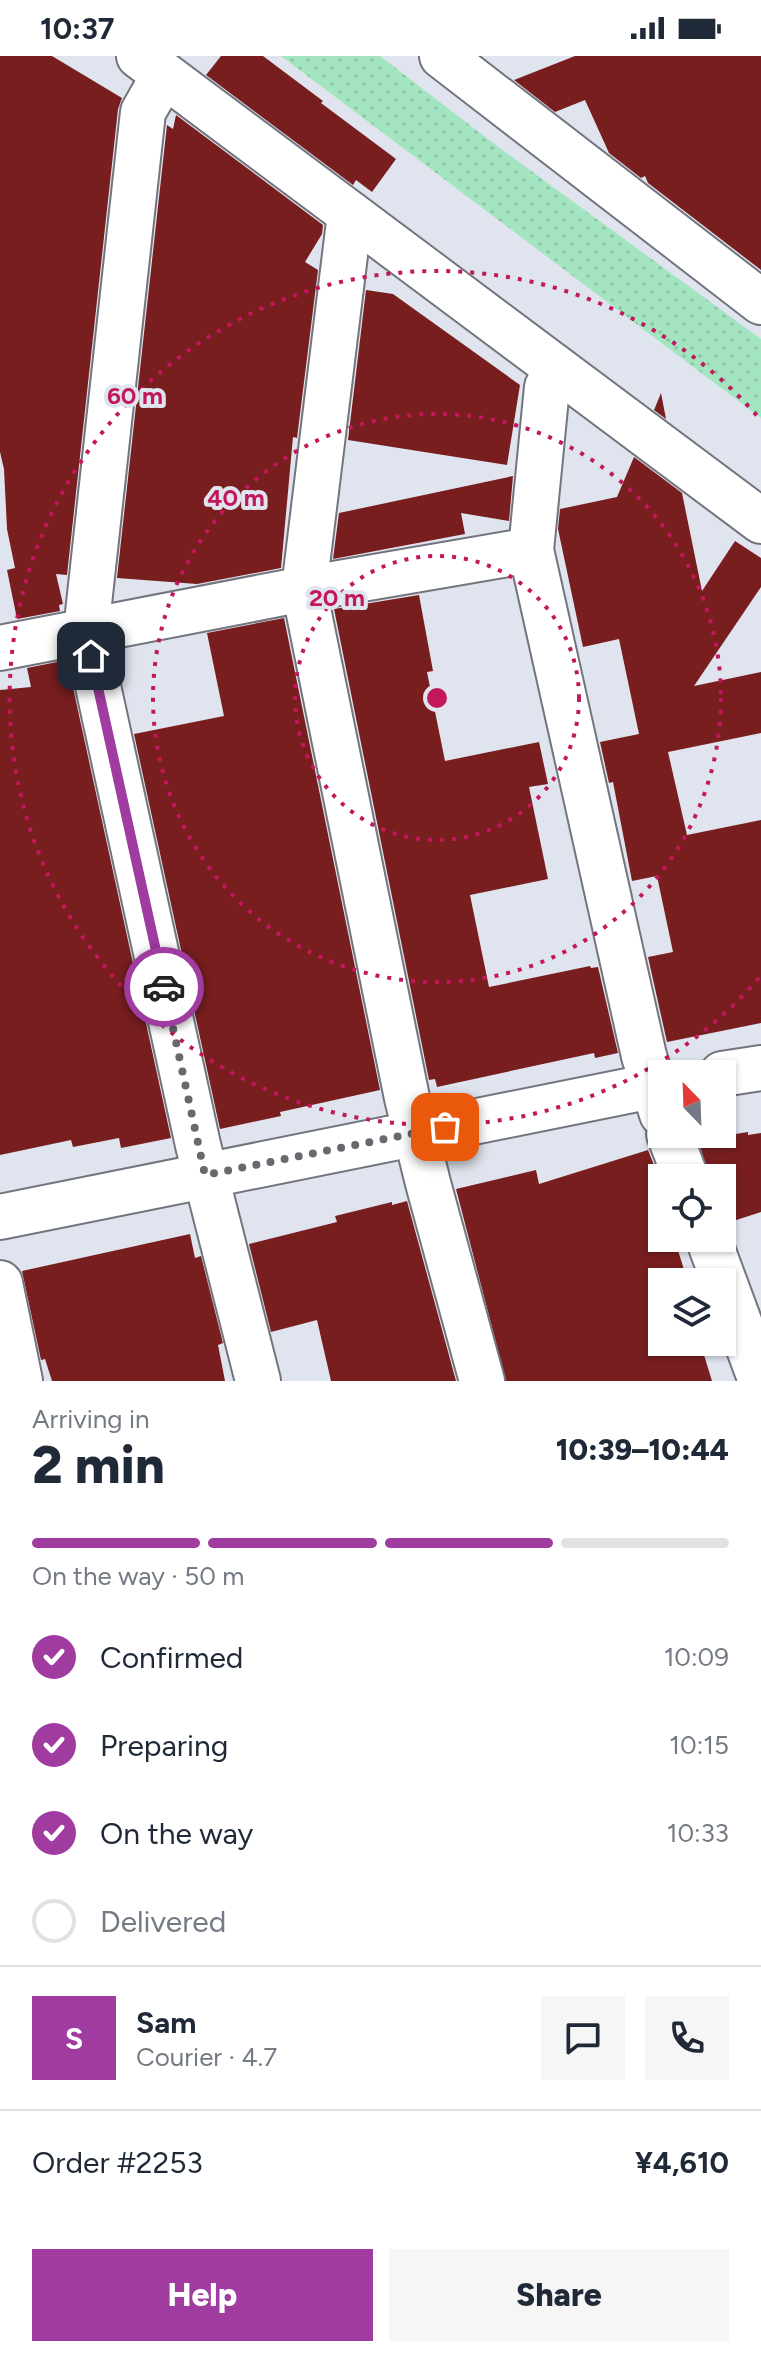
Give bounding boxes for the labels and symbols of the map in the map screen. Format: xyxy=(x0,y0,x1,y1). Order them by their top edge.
text: 60 m xyxy=(107,381,163,410)
text: 40 m xyxy=(207,483,265,512)
text: 20 m xyxy=(309,583,365,612)
pin xyxy=(57,622,125,690)
centre of rings xyxy=(423,684,451,712)
courier xyxy=(124,947,204,1027)
north arrow xyxy=(648,1060,736,1148)
pin xyxy=(411,1093,479,1161)

